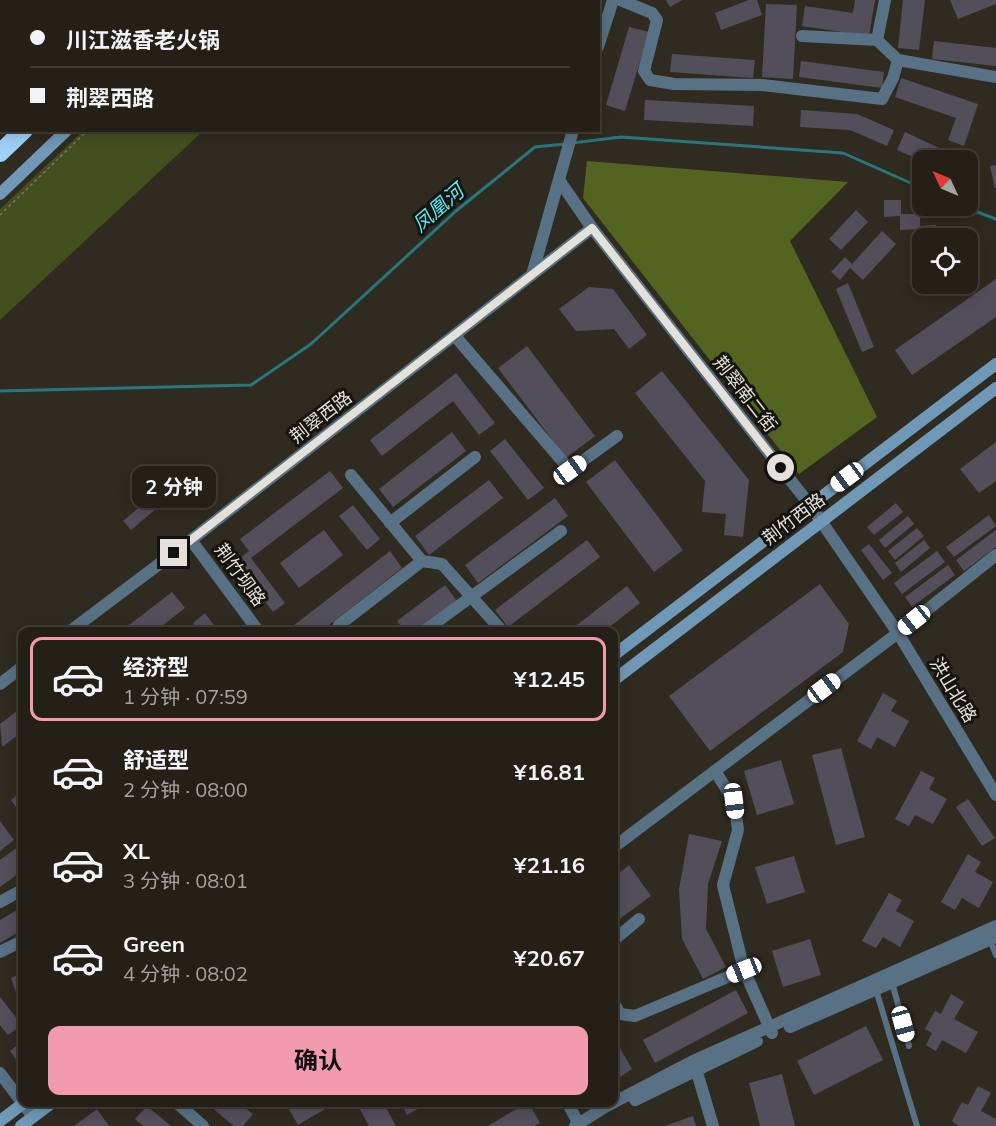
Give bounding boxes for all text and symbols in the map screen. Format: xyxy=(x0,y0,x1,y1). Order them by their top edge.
text: 川江滋香老火锅 xyxy=(66,26,220,54)
text: 荆翠西路 xyxy=(66,84,154,112)
north arrow xyxy=(912,150,978,216)
map controls xyxy=(912,150,978,294)
water label: 凤凰河 xyxy=(407,176,472,237)
button: locate xyxy=(912,228,978,294)
street label: 荆翠南二街 xyxy=(709,351,782,436)
street label: 荆翠西路 xyxy=(285,385,356,448)
car xyxy=(550,452,590,488)
route start xyxy=(767,454,794,481)
car xyxy=(827,459,867,495)
callout: 2 分钟 xyxy=(132,466,216,508)
text: 2 分钟 xyxy=(145,474,203,499)
street label: 荆竹西路 xyxy=(758,488,829,549)
route end xyxy=(160,539,187,566)
street label: 荆竹坝路 xyxy=(210,539,271,611)
car xyxy=(894,602,934,638)
icon: car xyxy=(51,652,105,706)
text: 经济型 xyxy=(123,653,189,681)
street label: 洪山北路 xyxy=(925,653,982,727)
text: ¥12.45 xyxy=(514,665,585,693)
car xyxy=(804,670,844,706)
text: 1 分钟 · 07:59 xyxy=(123,684,248,709)
icon: car xyxy=(51,745,105,799)
text: 舒适型 xyxy=(123,746,189,774)
text: ¥16.81 xyxy=(514,758,585,786)
text: 2 分钟 · 08:00 xyxy=(123,777,248,802)
car xyxy=(723,782,745,820)
text: XL xyxy=(123,837,150,865)
icon: car xyxy=(51,838,105,892)
text: ¥21.16 xyxy=(514,851,585,879)
text: 3 分钟 · 08:01 xyxy=(123,868,248,893)
text: Green xyxy=(123,930,185,958)
icon: car xyxy=(51,931,105,985)
text: ¥20.67 xyxy=(514,944,585,972)
car xyxy=(724,955,764,985)
text: 4 分钟 · 08:02 xyxy=(123,961,248,986)
car xyxy=(890,1004,916,1044)
button: 确认 xyxy=(48,1026,588,1095)

